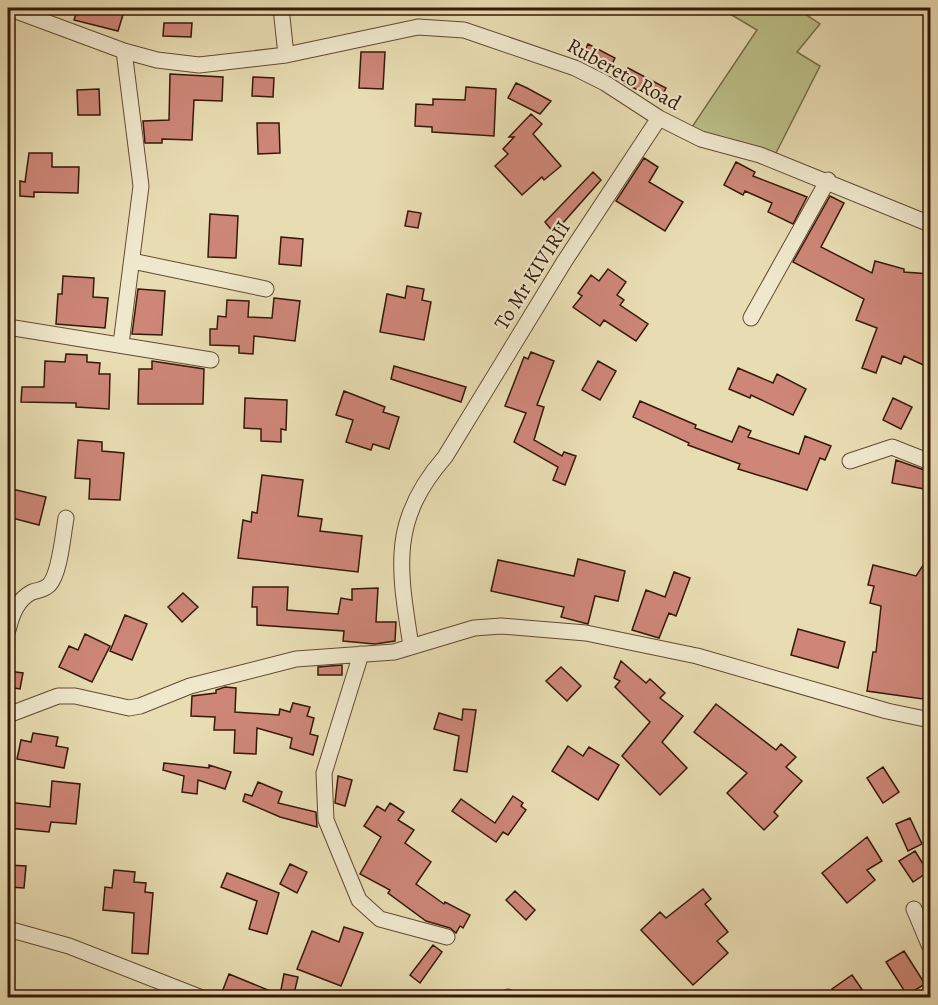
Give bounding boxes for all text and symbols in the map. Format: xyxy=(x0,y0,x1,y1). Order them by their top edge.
street label: Rubereto Road xyxy=(562,31,687,117)
street label: To Mr KIVIRII xyxy=(487,215,577,335)

